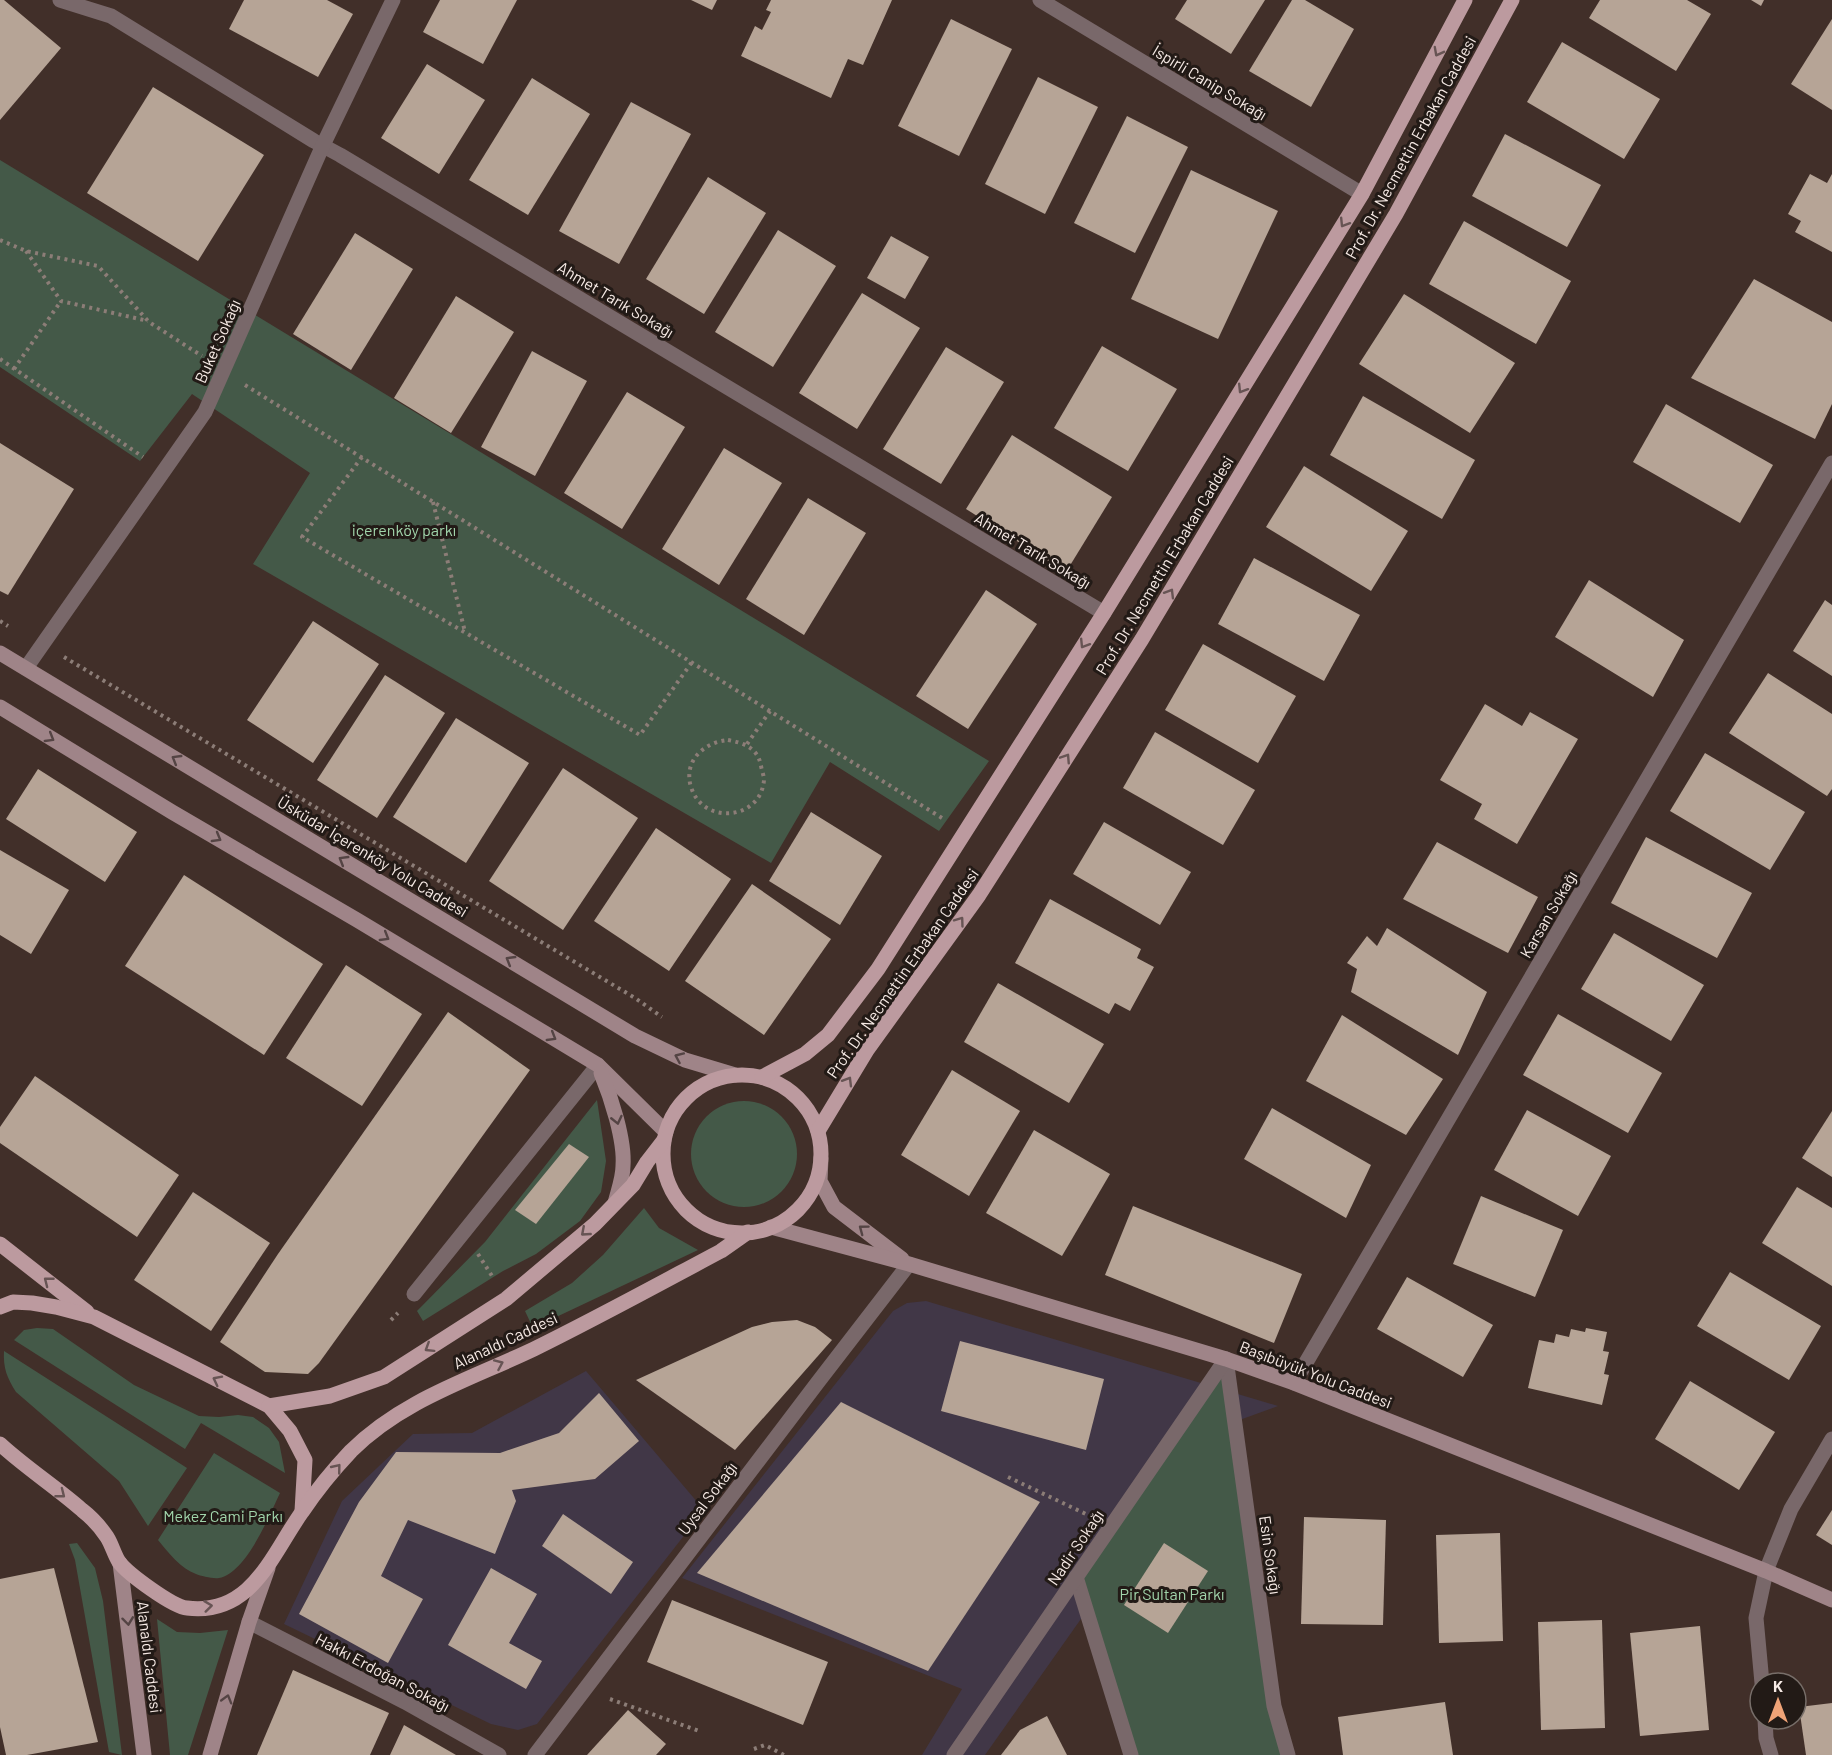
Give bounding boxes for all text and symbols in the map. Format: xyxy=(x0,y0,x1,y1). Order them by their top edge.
street label: Prof. Dr. Necmettin Erbakan Caddesi xyxy=(1341,32,1479,262)
street label: İspirli Canip Sokağı xyxy=(1149,40,1271,124)
one-way arrow xyxy=(1434,45,1445,56)
one-way arrow xyxy=(1340,217,1352,227)
street label: Ahmet Tarık Sokağı xyxy=(554,257,678,341)
street label: Buket Sokağı xyxy=(190,296,244,386)
one-way arrow xyxy=(1238,383,1250,393)
street label: Prof. Dr. Necmettin Erbakan Caddesi xyxy=(1091,452,1237,678)
street label: Ahmet Tarık Sokağı xyxy=(971,508,1095,592)
park label: içerenköy parkı xyxy=(352,520,456,539)
one-way arrow xyxy=(1162,589,1174,599)
one-way arrow xyxy=(1080,638,1092,648)
one-way arrow xyxy=(44,730,54,742)
one-way arrow xyxy=(1059,754,1071,764)
one-way arrow xyxy=(172,755,182,766)
street label: Üsküdar İçerenköy Yolu Caddesi xyxy=(274,792,472,920)
one-way arrow xyxy=(211,831,221,842)
one-way arrow xyxy=(339,855,349,867)
street label: Prof. Dr. Necmettin Erbakan Caddesi xyxy=(822,864,982,1082)
street label: Karsan Sokağı xyxy=(1515,867,1581,961)
one-way arrow xyxy=(953,917,964,928)
one-way arrow xyxy=(379,929,389,941)
one-way arrow xyxy=(506,956,516,967)
one-way arrow xyxy=(546,1030,556,1042)
one-way arrow xyxy=(675,1052,686,1064)
one-way arrow xyxy=(841,1077,852,1087)
one-way arrow xyxy=(609,1115,622,1125)
one-way arrow xyxy=(582,1225,592,1236)
one-way arrow xyxy=(858,1225,869,1236)
one-way arrow xyxy=(43,1278,54,1289)
street label: Alanaldı Caddesi xyxy=(450,1308,560,1372)
street label: Başıbüyük Yolu Caddesi xyxy=(1237,1336,1395,1412)
one-way arrow xyxy=(425,1341,436,1352)
one-way arrow xyxy=(493,1359,504,1371)
one-way arrow xyxy=(212,1375,223,1387)
street label: Uysal Sokağı xyxy=(674,1458,740,1538)
one-way arrow xyxy=(330,1464,341,1475)
one-way arrow xyxy=(55,1487,66,1498)
park label: Mekez Cami Parkı xyxy=(163,1506,283,1525)
street label: Nadir Sokağı xyxy=(1043,1506,1107,1588)
street label: Esin Sokağı xyxy=(1256,1514,1286,1596)
park label: Pir Sultan Parkı xyxy=(1120,1584,1224,1603)
street label: Alanaldı Caddesi xyxy=(134,1600,166,1714)
one-way arrow xyxy=(204,1601,213,1613)
one-way arrow xyxy=(121,1617,133,1626)
street label: Hakkı Erdoğan Sokağı xyxy=(313,1629,453,1715)
north arrow xyxy=(1748,1671,1808,1731)
text: K xyxy=(1773,1676,1783,1695)
one-way arrow xyxy=(219,1694,232,1704)

